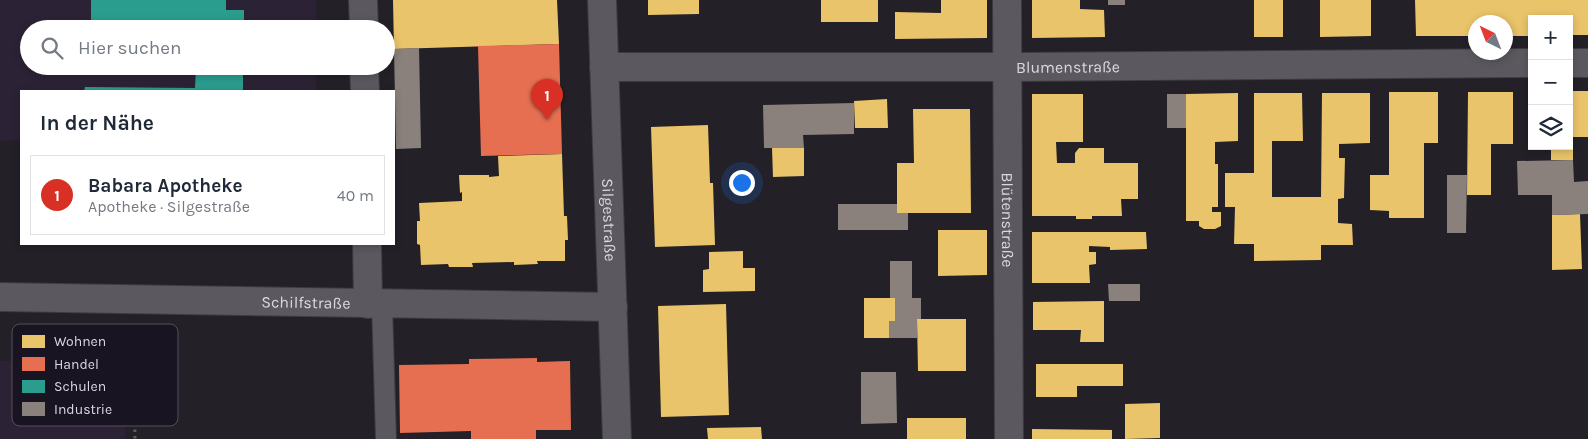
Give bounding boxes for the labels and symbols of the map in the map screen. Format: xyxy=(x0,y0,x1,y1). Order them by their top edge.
north arrow xyxy=(1468,15,1513,60)
street label: Blumenstraße xyxy=(1016,57,1120,77)
pin: 1 xyxy=(531,79,563,120)
your location xyxy=(729,170,755,196)
street label: Blütenstraße xyxy=(998,172,1017,268)
street label: Silgestraße xyxy=(598,178,620,262)
street label: Schilfstraße xyxy=(261,292,351,313)
legend xyxy=(12,324,178,426)
text: Wohnen xyxy=(54,333,106,350)
text: Handel xyxy=(54,356,99,373)
text: Schulen xyxy=(54,378,106,395)
text: Industrie xyxy=(54,401,112,418)

